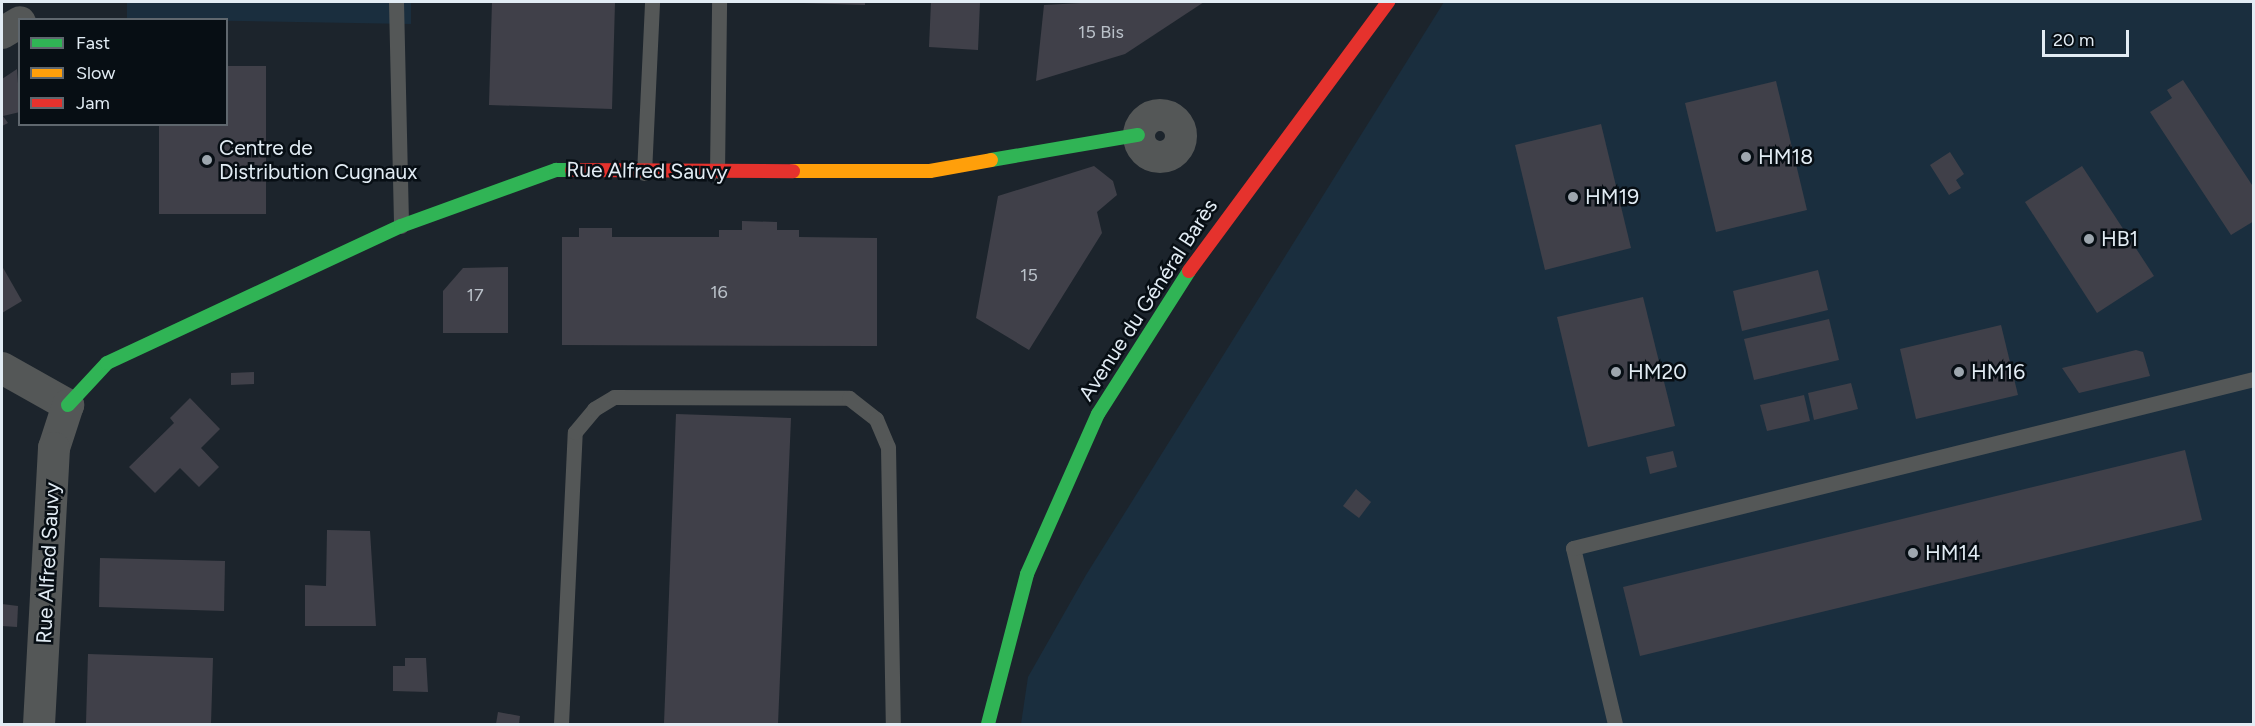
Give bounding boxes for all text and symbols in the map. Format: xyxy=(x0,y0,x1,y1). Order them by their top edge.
legend xyxy=(18,18,228,126)
scale bar xyxy=(2045,18,2132,56)
house number: 15 Bis xyxy=(1078,21,1124,43)
text: 20 m xyxy=(2053,29,2094,51)
text: Fast xyxy=(76,32,110,54)
text: Slow xyxy=(76,62,115,84)
text: Jam xyxy=(76,92,110,114)
place label: Centre de Distribution Cugnaux xyxy=(219,135,417,185)
place label: HM18 xyxy=(1758,144,1813,170)
marker: HM18 xyxy=(1739,150,1753,164)
marker: Centre de Distribution Cugnaux xyxy=(200,153,214,167)
street label: Rue Alfred Sauvy xyxy=(566,157,728,185)
place label: HM19 xyxy=(1585,184,1639,210)
marker: HM19 xyxy=(1566,190,1580,204)
street label: Avenue du Général Barès xyxy=(1073,194,1223,406)
place label: HB1 xyxy=(2101,226,2138,252)
marker: HB1 xyxy=(2082,232,2096,246)
house number: 15 xyxy=(1020,264,1038,286)
house number: 16 xyxy=(710,281,728,303)
house number: 17 xyxy=(466,284,484,306)
place label: HM20 xyxy=(1628,359,1687,385)
place label: HM16 xyxy=(1971,359,2025,385)
marker: HM20 xyxy=(1609,365,1623,379)
marker: HM16 xyxy=(1952,365,1966,379)
street label: Rue Alfred Sauvy xyxy=(31,482,65,644)
place label: HM14 xyxy=(1925,540,1980,566)
marker: HM14 xyxy=(1906,546,1920,560)

